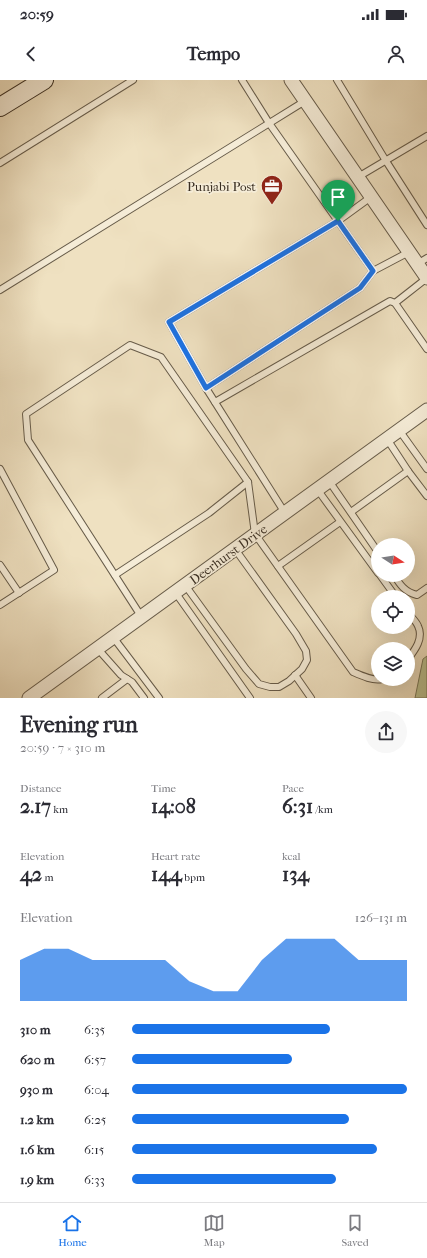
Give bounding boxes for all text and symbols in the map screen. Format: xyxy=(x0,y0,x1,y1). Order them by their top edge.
text: 20:59 xyxy=(20,5,54,23)
icon: back xyxy=(20,43,42,65)
icon: person xyxy=(385,43,407,65)
text: Tempo xyxy=(187,44,240,65)
office icon: Punjabi Post xyxy=(259,173,285,206)
place label: Punjabi Post xyxy=(187,179,256,194)
pin xyxy=(321,180,355,221)
icon: arrive xyxy=(327,186,349,208)
street label: Deerhurst Drive xyxy=(187,521,270,588)
north arrow xyxy=(371,538,415,582)
map controls xyxy=(371,538,415,686)
button: locate xyxy=(371,590,415,634)
button: layers xyxy=(371,642,415,686)
button: share xyxy=(365,711,407,753)
text: Evening run xyxy=(20,712,138,738)
text: 20:59 · 7 × 310 m xyxy=(20,740,105,755)
text: Distance xyxy=(20,782,61,795)
text: Time xyxy=(151,782,176,795)
text: Pace xyxy=(282,782,304,795)
text: 2.17 xyxy=(20,795,51,818)
text: 14:08 xyxy=(151,795,196,818)
text: 6:31 xyxy=(282,795,313,818)
text: km xyxy=(51,803,68,816)
text: /km xyxy=(313,803,333,816)
text: Elevation xyxy=(20,850,64,863)
text: Heart rate xyxy=(151,850,200,863)
text: kcal xyxy=(282,850,301,863)
text: 42 xyxy=(20,863,42,886)
text: 144 xyxy=(151,863,182,886)
text: 134 xyxy=(282,863,309,886)
text: m xyxy=(42,871,54,884)
text: bpm xyxy=(182,871,205,884)
text: Elevation xyxy=(20,910,73,925)
text: 126–131 m xyxy=(355,910,407,925)
text: 310 m xyxy=(20,1022,51,1037)
text: 6:35 xyxy=(84,1022,105,1037)
text: 620 m xyxy=(20,1052,55,1067)
text: 6:57 xyxy=(84,1052,106,1067)
text: 930 m xyxy=(20,1082,53,1097)
text: 6:04 xyxy=(84,1082,109,1097)
text: 1.2 km xyxy=(20,1112,54,1127)
text: 6:25 xyxy=(84,1112,107,1127)
text: 1.6 km xyxy=(20,1142,54,1157)
text: 6:15 xyxy=(84,1142,104,1157)
text: 1.9 km xyxy=(20,1172,54,1187)
text: 6:33 xyxy=(84,1172,105,1187)
tab: Home xyxy=(58,1212,87,1249)
tab: Map xyxy=(203,1212,225,1249)
tab: Saved xyxy=(342,1212,369,1249)

